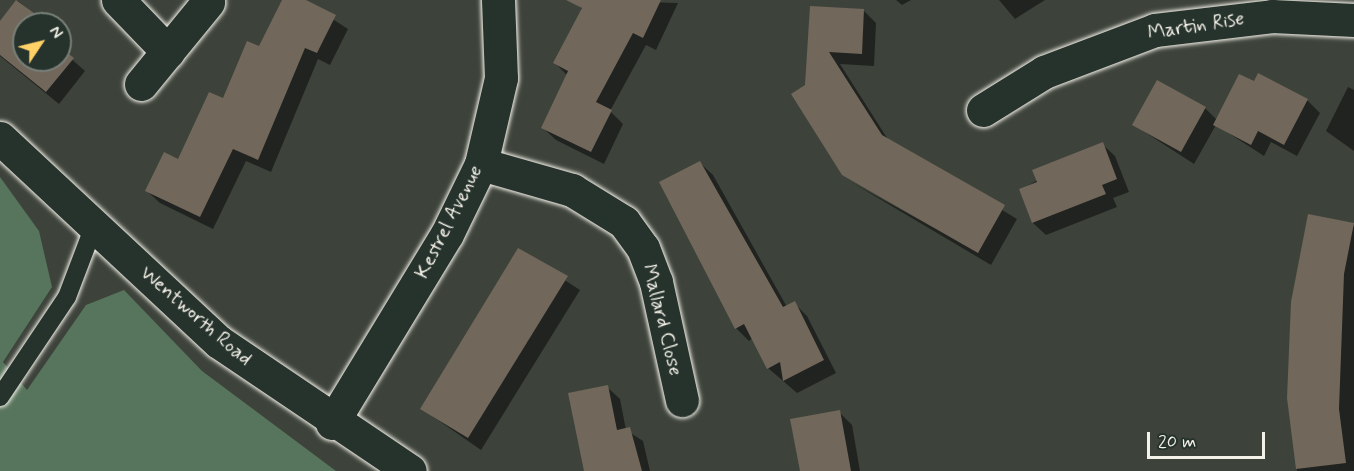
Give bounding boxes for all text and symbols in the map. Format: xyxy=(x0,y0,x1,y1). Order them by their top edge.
street label: Martin Rise xyxy=(1145,6,1247,46)
north arrow xyxy=(12,12,72,72)
text: N xyxy=(44,22,67,43)
street label: Kestrel Avenue xyxy=(409,159,489,285)
street label: Wentworth Road xyxy=(135,261,257,371)
street label: Mallard Close xyxy=(637,262,687,378)
scale bar xyxy=(1150,420,1268,458)
text: 20 m xyxy=(1158,430,1196,454)

